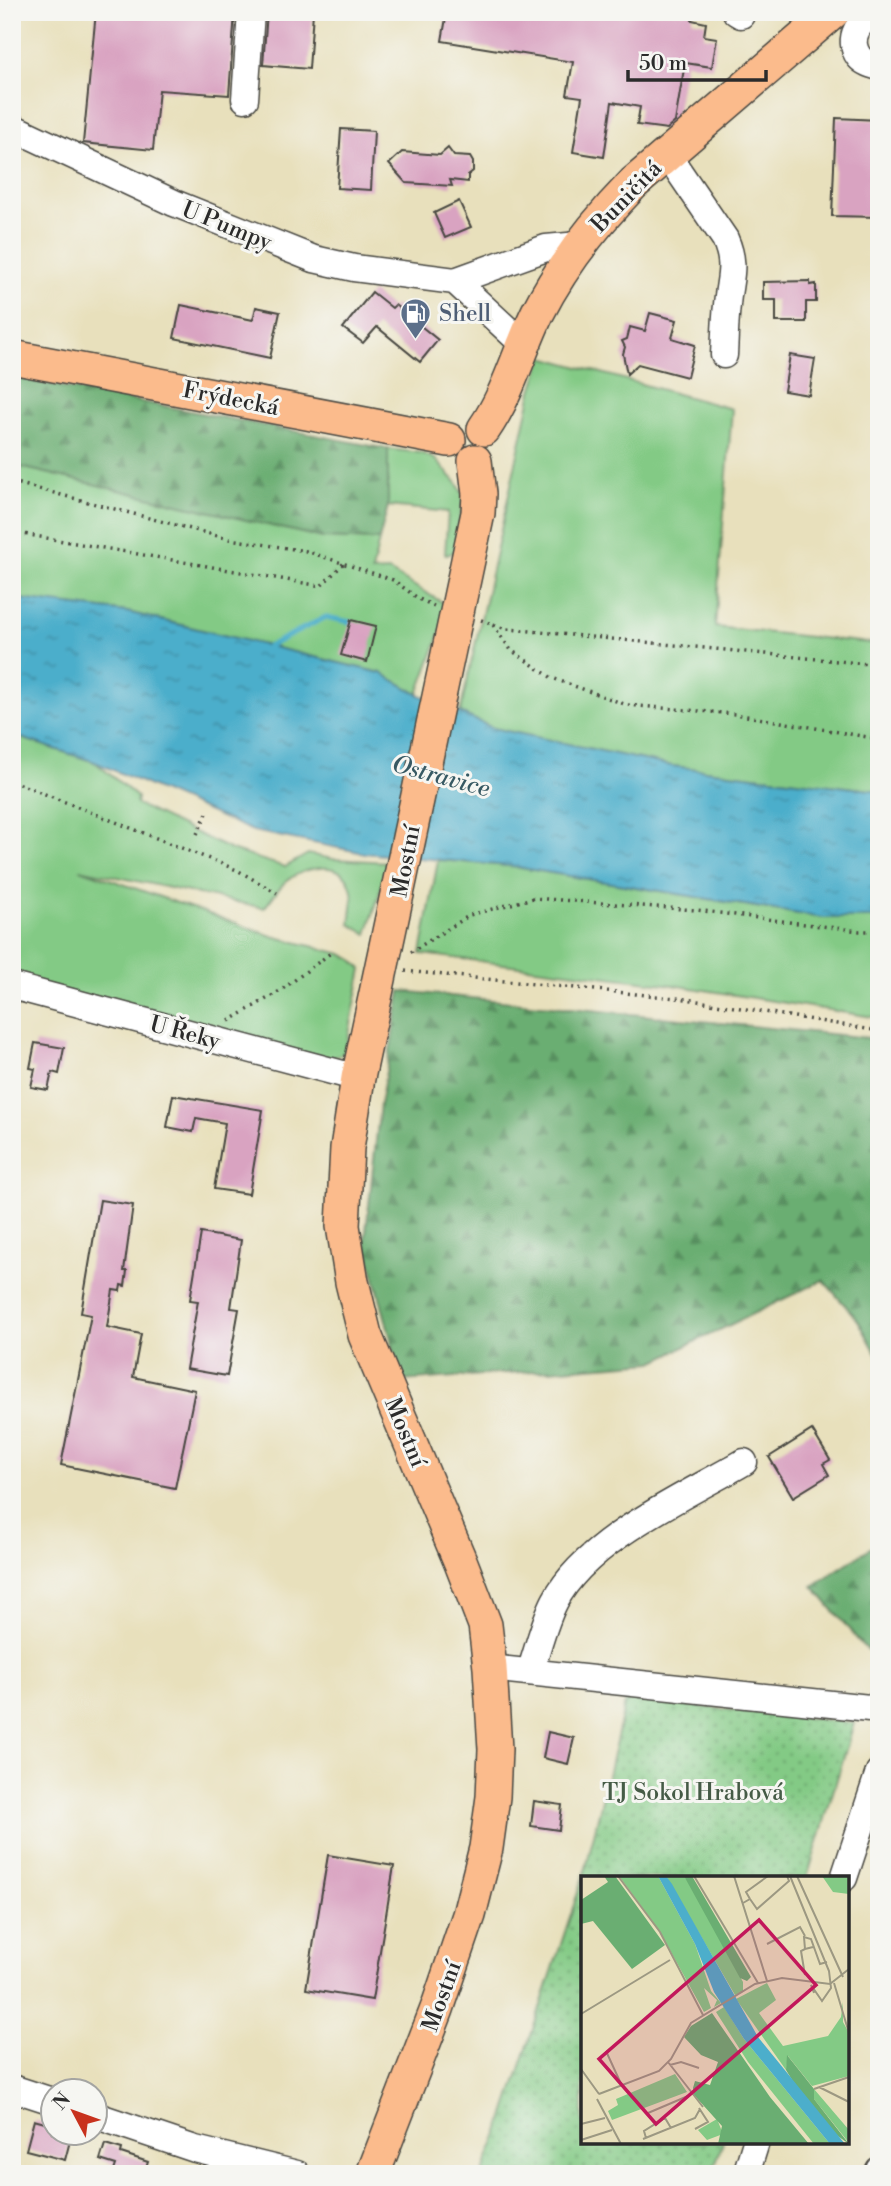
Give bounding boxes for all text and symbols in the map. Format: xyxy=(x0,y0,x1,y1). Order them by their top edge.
scale bar xyxy=(628,38,767,82)
text: 50 m xyxy=(639,51,687,77)
street label: Buničitá xyxy=(585,154,668,239)
street label: U Pumpy xyxy=(177,195,277,257)
fuel station icon: Shell xyxy=(399,296,433,340)
place label: Shell xyxy=(439,300,491,328)
street label: Frýdecká xyxy=(180,376,281,422)
water label: Ostravice xyxy=(389,750,493,804)
street label: Mostní xyxy=(385,821,427,900)
street label: U Řeky xyxy=(146,1008,224,1056)
street label: Mostní xyxy=(378,1393,433,1473)
park label: TJ Sokol Hrabová xyxy=(602,1779,784,1807)
inset map xyxy=(581,1876,849,2144)
street label: Mostní xyxy=(416,1956,468,2035)
north arrow xyxy=(38,2078,108,2148)
text: N xyxy=(48,2088,76,2115)

